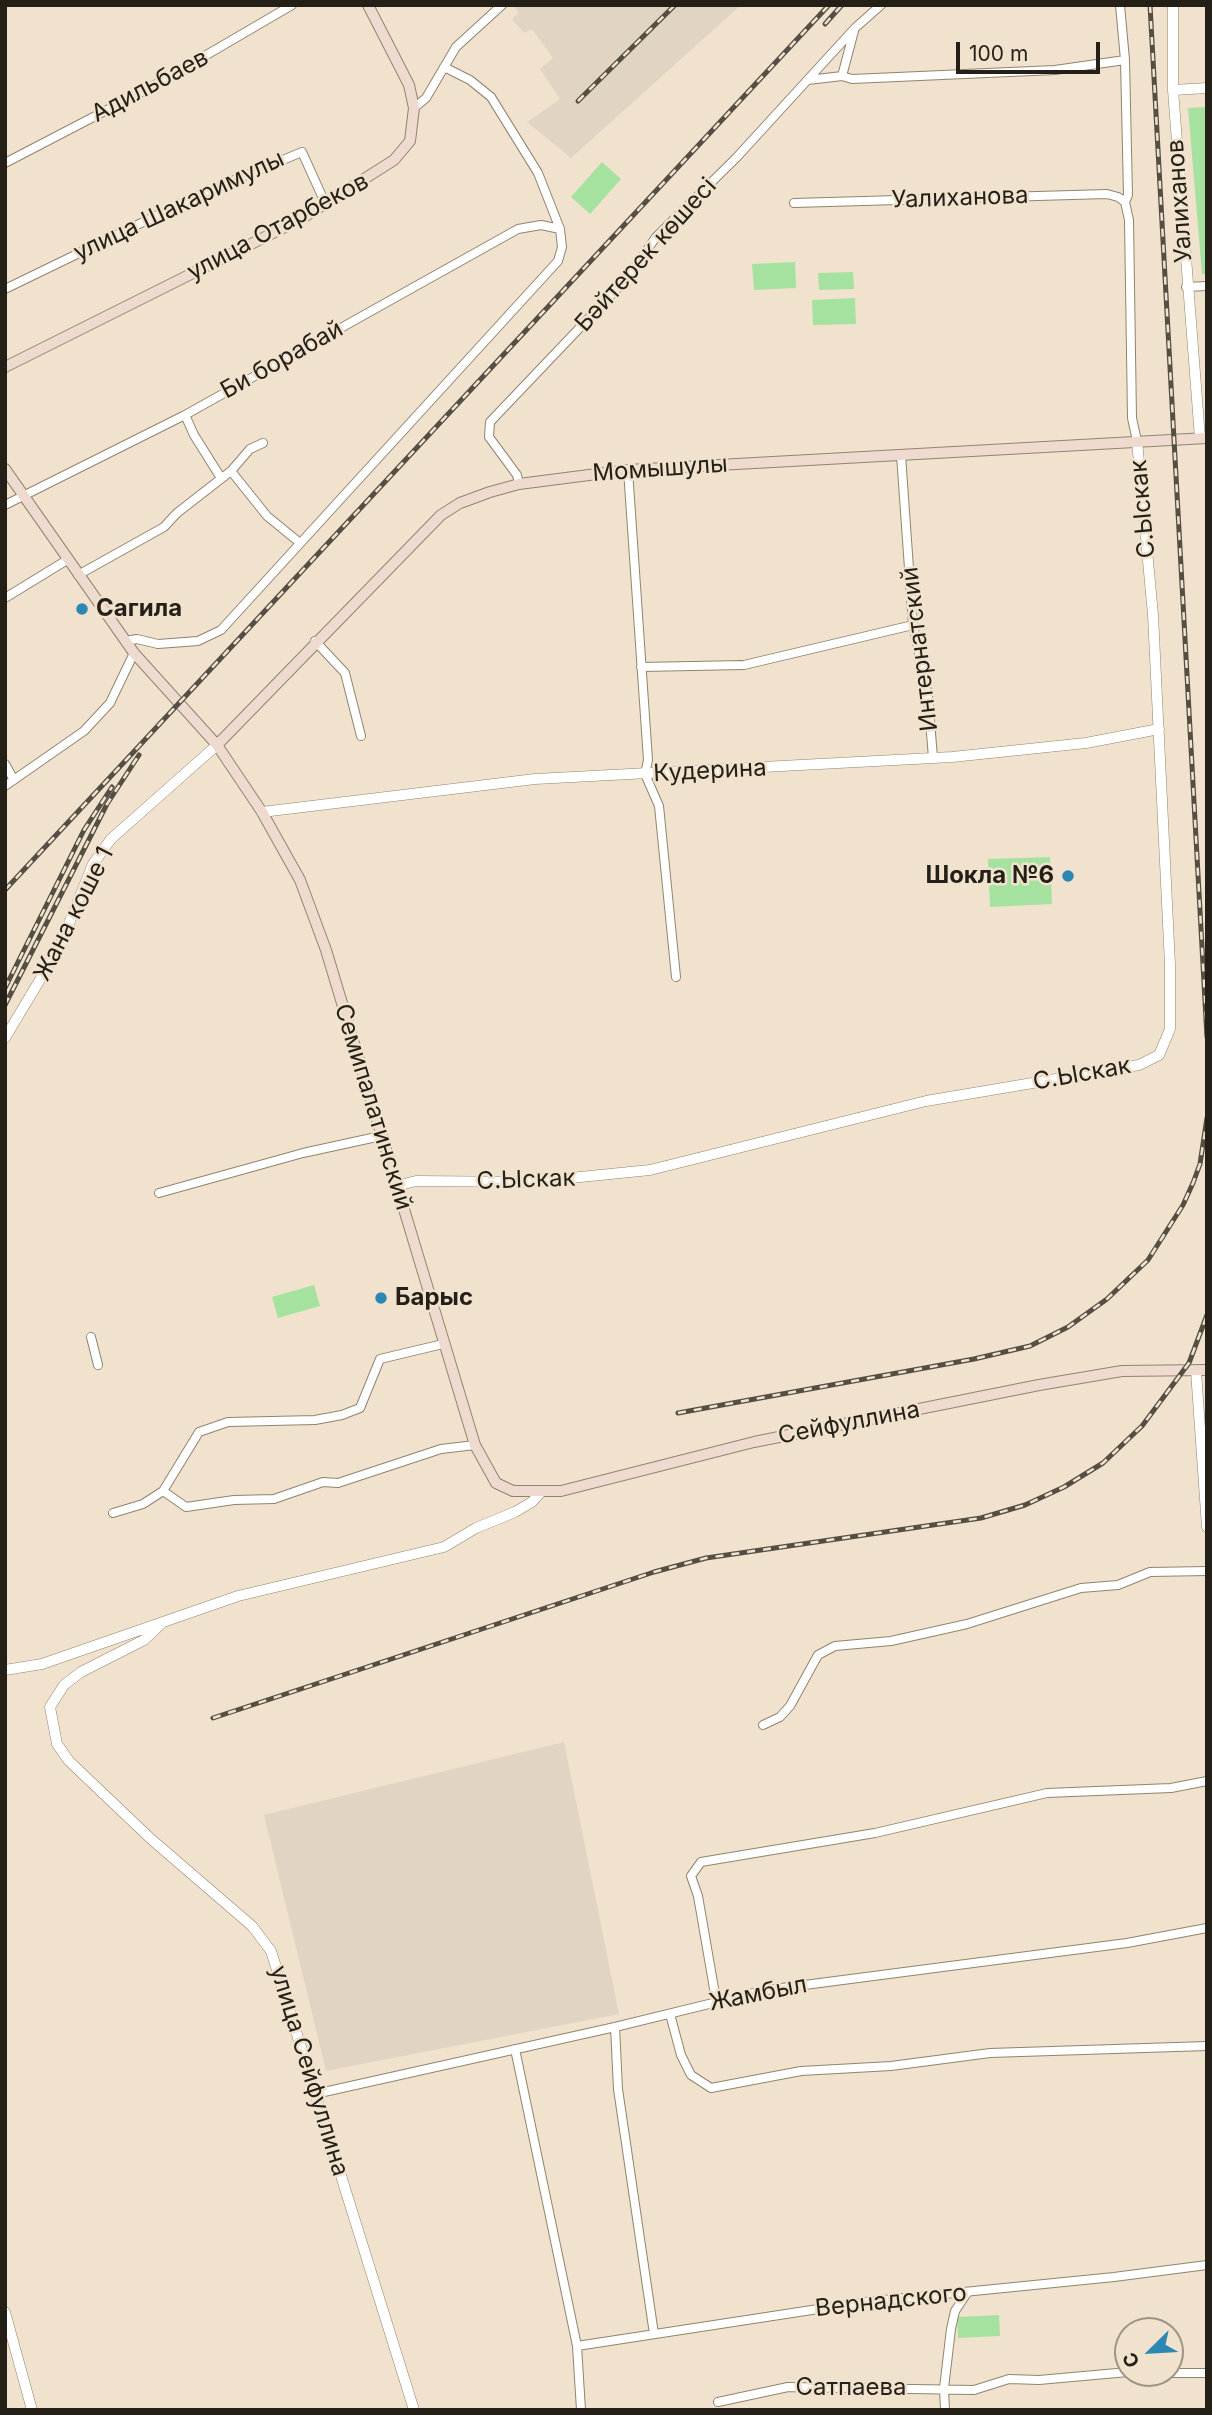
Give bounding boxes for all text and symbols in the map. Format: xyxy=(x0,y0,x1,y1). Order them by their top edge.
scale bar xyxy=(960,28,1104,72)
text: 100 m xyxy=(969,41,1028,66)
street label: Адильбаев xyxy=(87,43,213,129)
street label: Уалиханов xyxy=(1161,138,1199,264)
street label: улица Шакаримулы xyxy=(69,145,289,267)
street label: улица Отарбеков xyxy=(182,167,374,287)
street label: Бәйтерек көшесі xyxy=(569,172,723,338)
street label: Уалиханова xyxy=(891,181,1029,215)
street label: Би борабай xyxy=(216,315,348,405)
street label: Момышулы xyxy=(591,450,729,488)
street label: С.Ыскак xyxy=(1124,459,1162,559)
street label: Интернатский xyxy=(896,565,944,733)
place label: Сагила xyxy=(96,595,182,623)
marker: Сагила xyxy=(74,601,90,617)
street label: Кудерина xyxy=(653,754,767,788)
street label: Жана коше 1 xyxy=(28,842,120,986)
place label: Шокла №6 xyxy=(925,862,1054,890)
marker: Шокла №6 xyxy=(1060,868,1076,884)
street label: Семипалатинский xyxy=(328,1000,418,1214)
street label: С.Ыскак xyxy=(1031,1051,1133,1097)
street label: С.Ыскак xyxy=(476,1164,576,1196)
place label: Барыс xyxy=(395,1284,473,1312)
marker: Барыс xyxy=(373,1290,389,1306)
street label: Сейфуллина xyxy=(776,1395,922,1451)
street label: улица Сейфуллина xyxy=(263,1962,355,2180)
street label: Жамбыл xyxy=(707,1970,809,2018)
street label: Вернадского xyxy=(814,2279,968,2323)
north arrow xyxy=(1114,2317,1184,2387)
text: С xyxy=(1118,2349,1145,2371)
street label: Сатпаева xyxy=(795,2374,907,2402)

